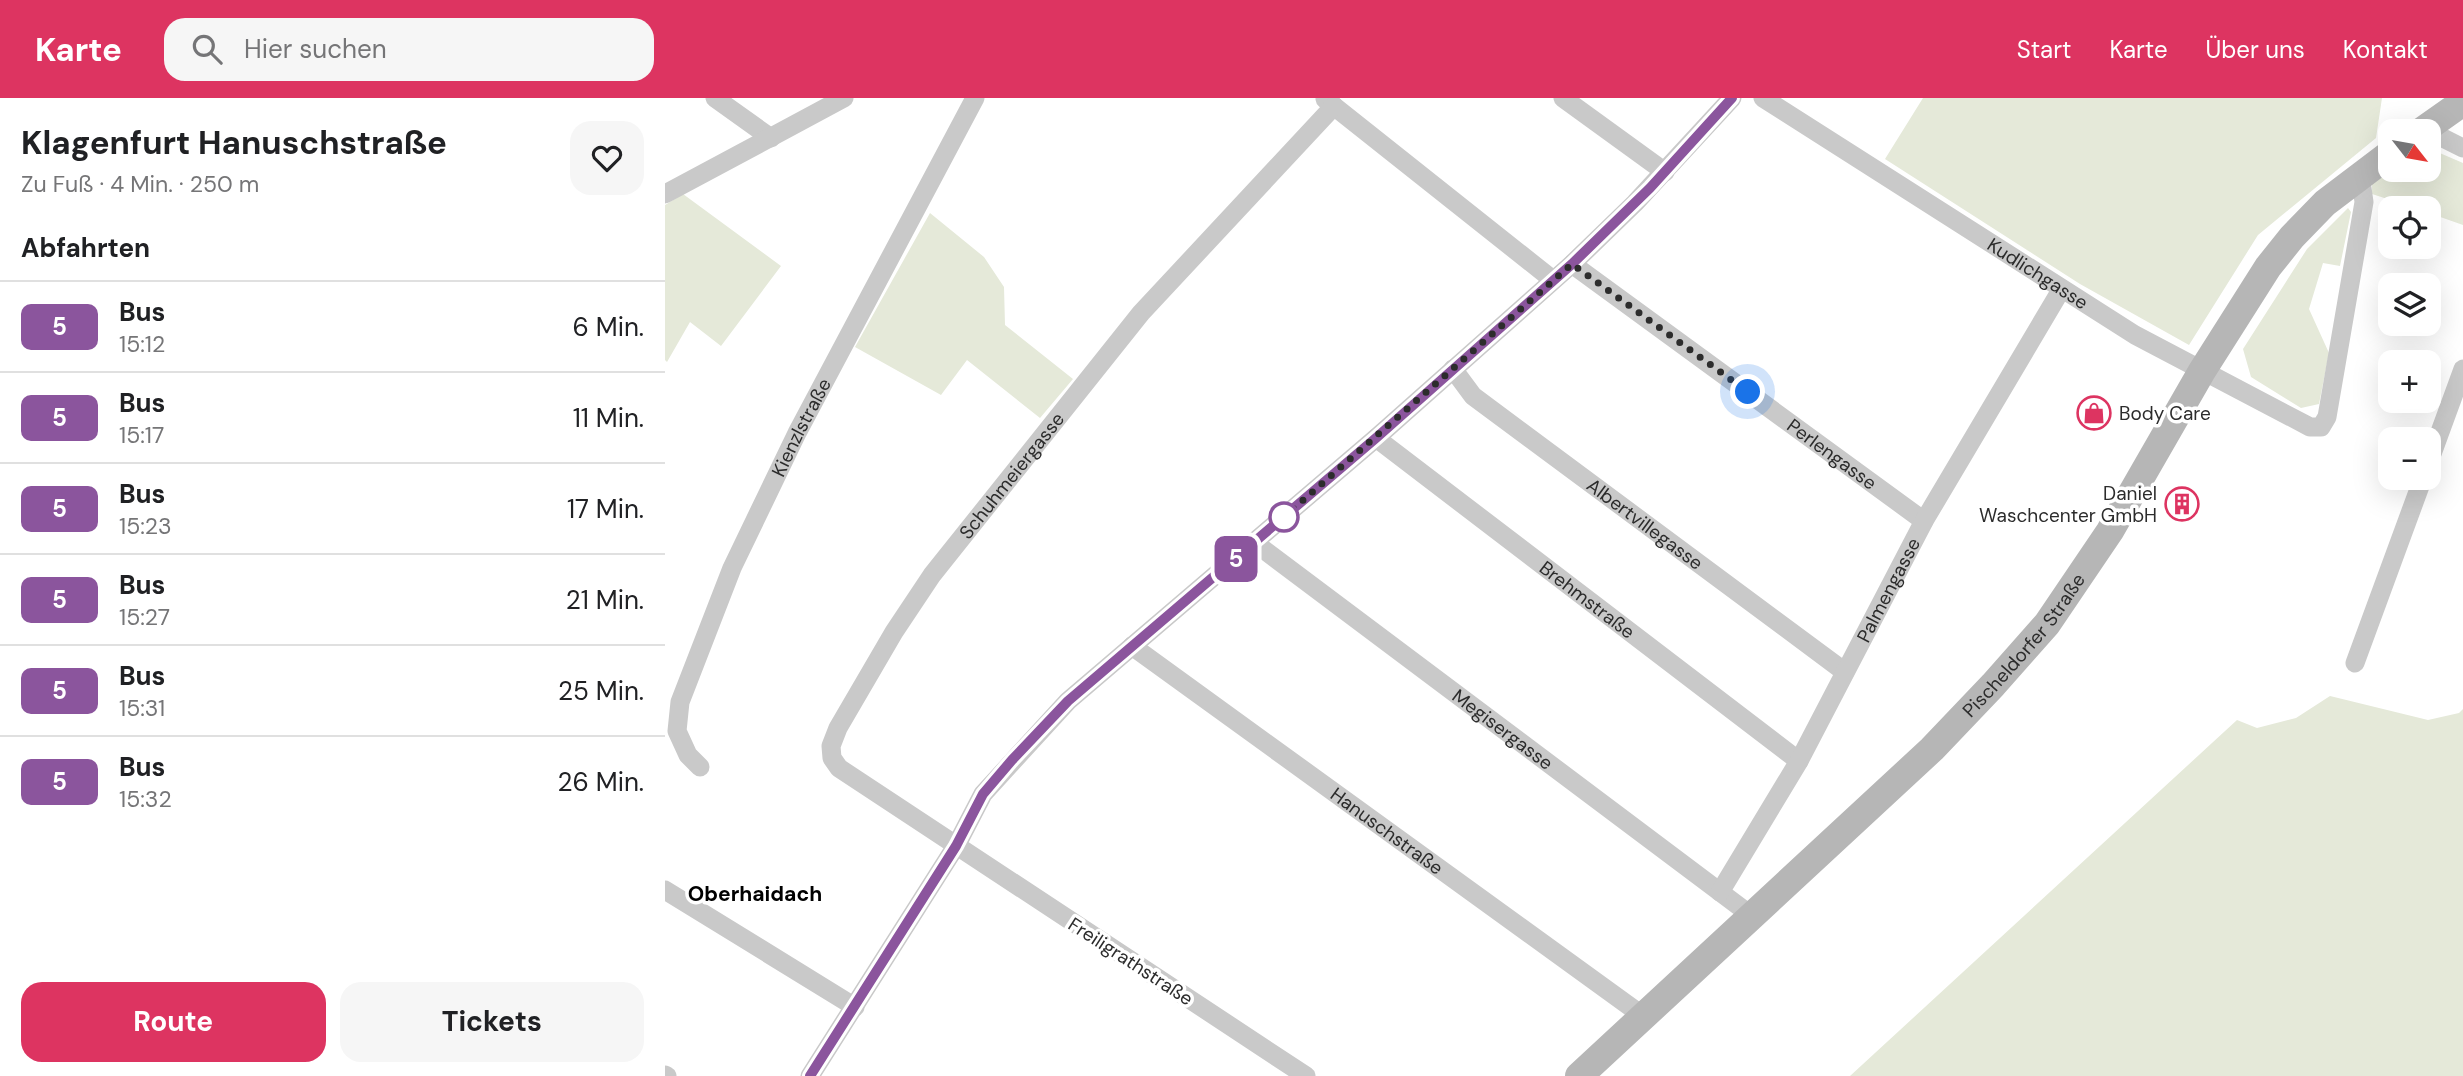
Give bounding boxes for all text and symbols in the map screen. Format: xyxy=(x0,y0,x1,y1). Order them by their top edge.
search box xyxy=(164,18,654,81)
text: Karte xyxy=(35,28,122,71)
icon: search xyxy=(188,30,226,68)
text: Hier suchen xyxy=(244,32,387,66)
text: Start xyxy=(2017,34,2071,65)
text: Karte xyxy=(2109,34,2168,65)
text: Über uns xyxy=(2206,34,2305,65)
text: Kontakt xyxy=(2343,34,2428,65)
north arrow xyxy=(2378,119,2441,182)
map controls xyxy=(2378,119,2441,490)
text: Klagenfurt Hanuschstraße xyxy=(21,121,447,164)
button: heart xyxy=(570,121,644,195)
text: Zu Fuß · 4 Min. · 250 m xyxy=(21,169,259,199)
button: locate xyxy=(2378,196,2441,259)
text: Abfahrten xyxy=(21,231,150,265)
street label: Kudlichgasse xyxy=(1982,232,2093,315)
button: layers xyxy=(2378,273,2441,336)
text: Bus xyxy=(119,295,165,329)
text: 6 Min. xyxy=(573,310,644,344)
text: 5 xyxy=(52,311,67,342)
text: 15:12 xyxy=(119,329,165,359)
button: + xyxy=(2378,350,2441,413)
street label: Kienzlstraße xyxy=(766,374,837,481)
your location xyxy=(1730,374,1765,409)
text: Bus xyxy=(119,386,165,420)
shop icon: Body Care xyxy=(2075,394,2113,432)
text: 11 Min. xyxy=(573,401,644,435)
place label: Body Care xyxy=(2119,401,2211,426)
text: 5 xyxy=(52,402,67,433)
street label: Schuhmeiergasse xyxy=(954,407,1070,544)
street label: Perlengasse xyxy=(1782,413,1882,495)
text: 15:17 xyxy=(119,420,164,450)
button: − xyxy=(2378,427,2441,490)
street label: Albertvillegasse xyxy=(1582,473,1708,576)
text: Bus xyxy=(119,477,165,511)
place label: Daniel Waschcenter GmbH xyxy=(1979,481,2157,528)
building icon: Daniel Waschcenter GmbH xyxy=(2163,485,2201,523)
text: 17 Min. xyxy=(567,492,644,526)
text: 5 xyxy=(52,493,67,524)
unlabelled marker xyxy=(1269,502,1299,532)
text: 15:23 xyxy=(119,511,172,541)
street label: Palmengasse xyxy=(1851,533,1926,647)
line badge: 5 xyxy=(1213,536,1259,582)
text: 5 xyxy=(1229,543,1243,574)
street label: Brehmstraße xyxy=(1534,555,1640,644)
text: Bus xyxy=(119,568,165,602)
street label: Pischeldorfer Straße xyxy=(1957,568,2091,723)
text: 21 Min. xyxy=(566,583,644,617)
text: 5 xyxy=(52,584,67,615)
text: 15:27 xyxy=(119,602,170,632)
text: Bus xyxy=(119,659,165,693)
text: 25 Min. xyxy=(558,674,644,708)
text: 5 xyxy=(52,675,67,706)
street label: Megisergasse xyxy=(1447,683,1558,775)
text: 15:31 xyxy=(119,693,165,723)
text: Bus xyxy=(119,750,165,784)
text: 26 Min. xyxy=(558,765,644,799)
text: 5 xyxy=(52,766,67,797)
street label: Hanuschstraße xyxy=(1325,782,1448,880)
text: 15:32 xyxy=(119,784,172,814)
district label: Oberhaidach xyxy=(688,880,822,908)
street label: Freiligrathstraße xyxy=(1064,912,1198,1011)
button: Route xyxy=(21,982,326,1062)
button: Tickets xyxy=(340,982,644,1062)

